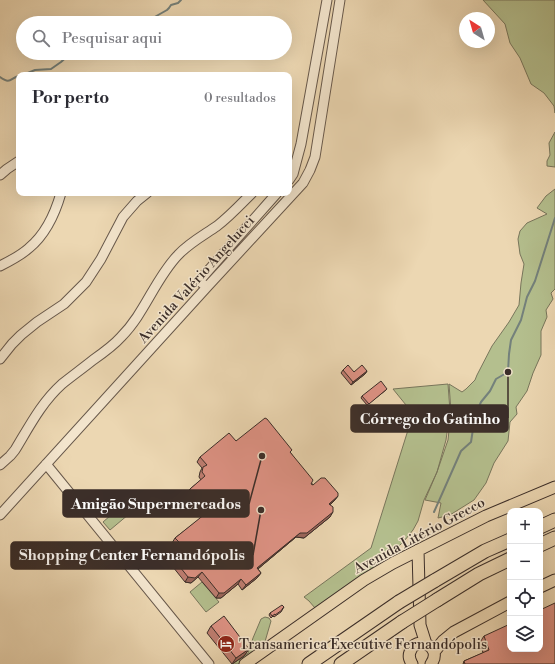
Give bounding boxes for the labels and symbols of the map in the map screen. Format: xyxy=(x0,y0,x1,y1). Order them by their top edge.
north arrow xyxy=(459,12,495,48)
street label: Avenida Valério Angelucci xyxy=(134,212,259,348)
callout: Córrego do Gatinho xyxy=(351,405,508,432)
text: Córrego do Gatinho xyxy=(360,410,500,429)
callout: Amigão Supermercados xyxy=(63,490,249,517)
street label: Avenida Litério Grecco xyxy=(350,494,488,579)
text: Amigão Supermercados xyxy=(70,495,241,514)
callout: Shopping Center Fernandópolis xyxy=(11,542,253,569)
text: Shopping Center Fernandópolis xyxy=(19,546,245,565)
hotel icon: Transamerica Executive Fernandópolis xyxy=(216,634,236,654)
place label: Transamerica Executive Fernandópolis xyxy=(239,636,487,654)

